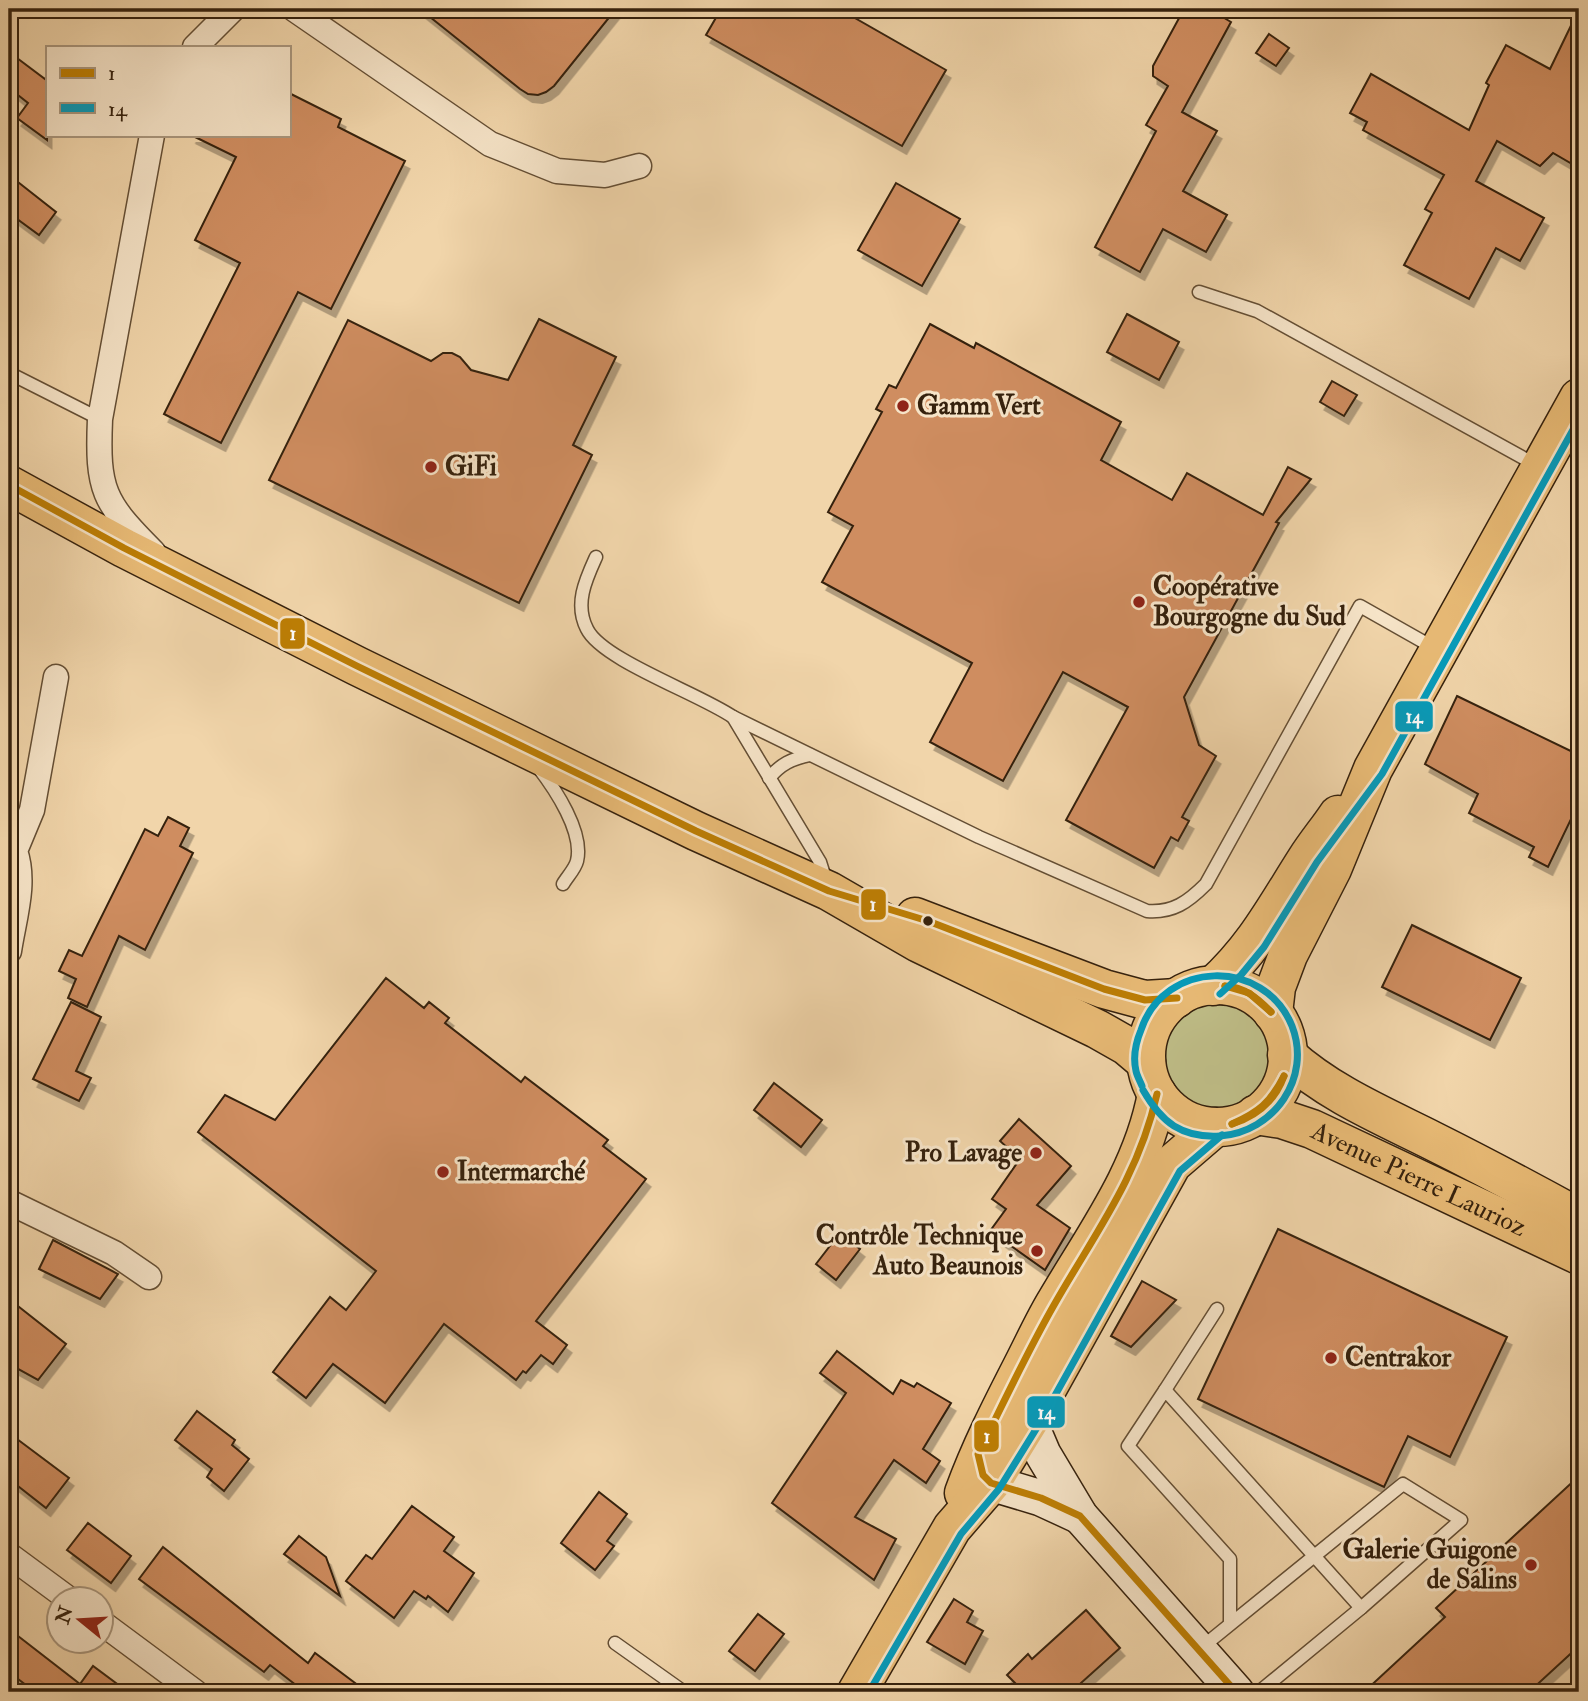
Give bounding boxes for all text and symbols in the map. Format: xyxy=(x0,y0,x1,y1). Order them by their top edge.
legend xyxy=(46,46,290,136)
text: 1 xyxy=(108,60,116,87)
text: 14 xyxy=(108,96,128,123)
place label: Gamm Vert xyxy=(917,390,1041,422)
marker: Gamm Vert xyxy=(895,398,911,414)
place label: GiFi xyxy=(445,451,497,483)
marker: GiFi xyxy=(423,459,439,475)
place label: Coopérative Bourgogne du Sud xyxy=(1153,571,1346,634)
marker: Coopérative Bourgogne du Sud xyxy=(1131,594,1147,610)
line badge: 1 xyxy=(279,617,306,650)
text: 1 xyxy=(290,622,297,646)
line badge: 14 xyxy=(1394,700,1434,733)
text: 14 xyxy=(1405,705,1424,729)
line badge: 1 xyxy=(860,888,887,921)
text: 1 xyxy=(870,893,877,917)
unlabelled marker xyxy=(921,914,935,928)
street label: Avenue Pierre Laurioz xyxy=(1305,1115,1532,1244)
place label: Pro Lavage xyxy=(905,1137,1022,1170)
marker: Pro Lavage xyxy=(1028,1145,1044,1161)
place label: Intermarché xyxy=(457,1156,586,1188)
marker: Intermarché xyxy=(435,1164,451,1180)
place label: Contrôle Technique Auto Beaunois xyxy=(816,1220,1023,1282)
marker: Contrôle Technique Auto Beaunois xyxy=(1029,1243,1045,1259)
place label: Centrakor xyxy=(1345,1342,1451,1374)
marker: Centrakor xyxy=(1323,1350,1339,1366)
line badge: 14 xyxy=(1026,1395,1066,1429)
text: 14 xyxy=(1037,1401,1056,1425)
line badge: 1 xyxy=(973,1419,1000,1453)
text: 1 xyxy=(984,1425,991,1449)
place label: Galerie Guigone de Salins xyxy=(1342,1534,1517,1596)
marker: Galerie Guigone de Salins xyxy=(1523,1557,1539,1573)
north arrow xyxy=(46,1586,116,1656)
text: N xyxy=(50,1602,79,1628)

